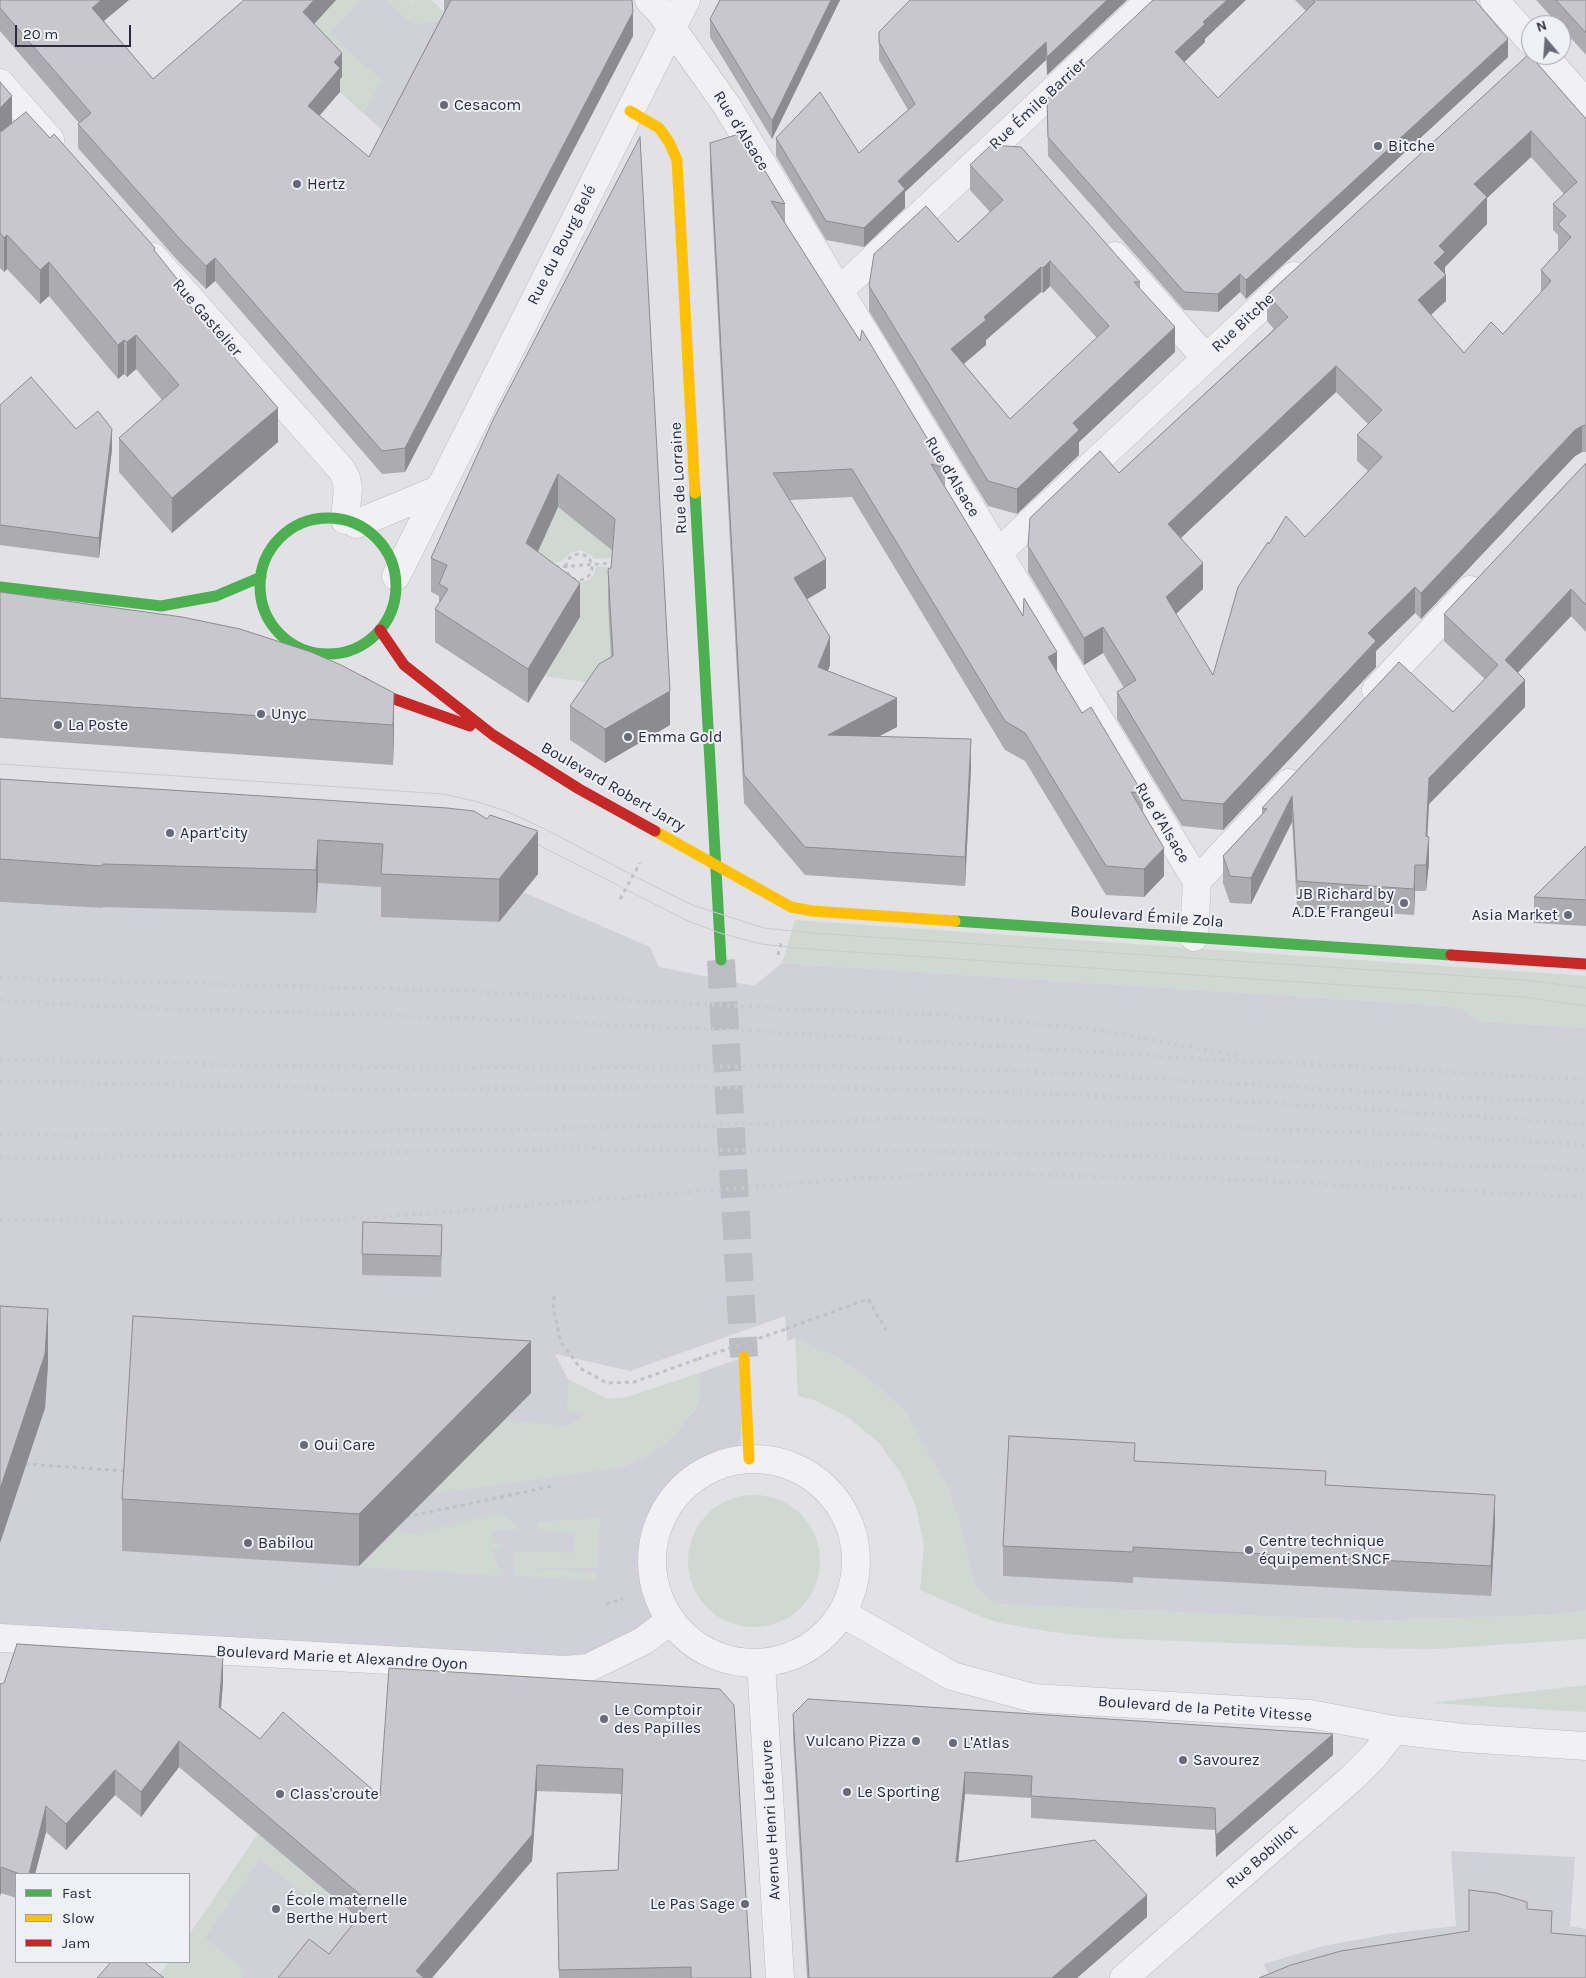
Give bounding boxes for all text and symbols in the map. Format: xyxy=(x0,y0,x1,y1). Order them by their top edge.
scale bar xyxy=(18,15,134,47)
north arrow xyxy=(1521,15,1571,65)
text: N xyxy=(1534,17,1549,36)
text: 20 m xyxy=(23,25,58,43)
street label: Rue Émile Barrier xyxy=(985,54,1091,154)
street label: Rue d'Alsace xyxy=(709,88,773,174)
place label: Cesacom xyxy=(454,95,521,115)
marker: Cesacom xyxy=(438,99,450,111)
place label: Bitche xyxy=(1388,136,1435,156)
marker: Bitche xyxy=(1372,140,1384,152)
place label: Hertz xyxy=(307,174,345,194)
marker: Hertz xyxy=(291,178,303,190)
street label: Rue du Bourg Belé xyxy=(523,182,601,308)
street label: Rue Gastelier xyxy=(168,275,246,361)
street label: Rue Bitche xyxy=(1208,289,1278,357)
street label: Rue de Lorraine xyxy=(666,421,692,535)
street label: Rue d'Alsace xyxy=(920,433,984,521)
place label: Unyc xyxy=(271,704,307,724)
marker: Unyc xyxy=(255,708,267,720)
place label: La Poste xyxy=(68,715,128,735)
marker: La Poste xyxy=(52,719,64,731)
place label: Emma Gold xyxy=(638,727,723,747)
marker: Emma Gold xyxy=(622,731,634,743)
street label: Boulevard Robert Jarry xyxy=(538,738,688,836)
street label: Rue d'Alsace xyxy=(1130,779,1194,867)
place label: Apart'city xyxy=(180,823,248,843)
marker: Apart'city xyxy=(164,827,176,839)
place label: JB Richard by A.D.E Frangeul xyxy=(1292,884,1394,922)
marker: JB Richard by A.D.E Frangeul xyxy=(1398,897,1410,909)
street label: Boulevard Émile Zola xyxy=(1070,902,1224,932)
place label: Asia Market xyxy=(1472,905,1558,925)
marker: Asia Market xyxy=(1562,909,1574,921)
place label: Oui Care xyxy=(314,1435,375,1455)
marker: Oui Care xyxy=(298,1439,310,1451)
place label: Centre technique équipement SNCF xyxy=(1259,1531,1390,1569)
place label: Babilou xyxy=(258,1533,314,1553)
marker: Babilou xyxy=(242,1537,254,1549)
marker: Centre technique équipement SNCF xyxy=(1243,1544,1255,1556)
street label: Boulevard Marie et Alexandre Oyon xyxy=(216,1642,468,1674)
street label: Boulevard de la Petite Vitesse xyxy=(1097,1692,1313,1726)
place label: Le Comptoir des Papilles xyxy=(614,1700,702,1738)
marker: Le Comptoir des Papilles xyxy=(598,1713,610,1725)
place label: Vulcano Pizza xyxy=(806,1731,906,1751)
place label: L'Atlas xyxy=(963,1733,1010,1753)
marker: Vulcano Pizza xyxy=(910,1735,922,1747)
marker: L'Atlas xyxy=(947,1737,959,1749)
street label: Avenue Henri Lefeuvre xyxy=(757,1739,785,1901)
place label: Savourez xyxy=(1193,1750,1260,1770)
marker: Savourez xyxy=(1177,1754,1189,1766)
place label: Le Sporting xyxy=(857,1782,940,1802)
place label: Class'croute xyxy=(290,1784,379,1804)
marker: Le Sporting xyxy=(841,1786,853,1798)
marker: Class'croute xyxy=(274,1788,286,1800)
street label: Rue Bobillot xyxy=(1222,1821,1302,1893)
legend xyxy=(15,1873,190,1963)
text: Fast xyxy=(62,1884,91,1902)
place label: École maternelle Berthe Hubert xyxy=(286,1890,407,1928)
place label: Le Pas Sage xyxy=(650,1894,735,1914)
marker: Le Pas Sage xyxy=(739,1898,751,1910)
marker: École maternelle Berthe Hubert xyxy=(270,1903,282,1915)
text: Slow xyxy=(62,1909,94,1927)
text: Jam xyxy=(62,1934,90,1952)

